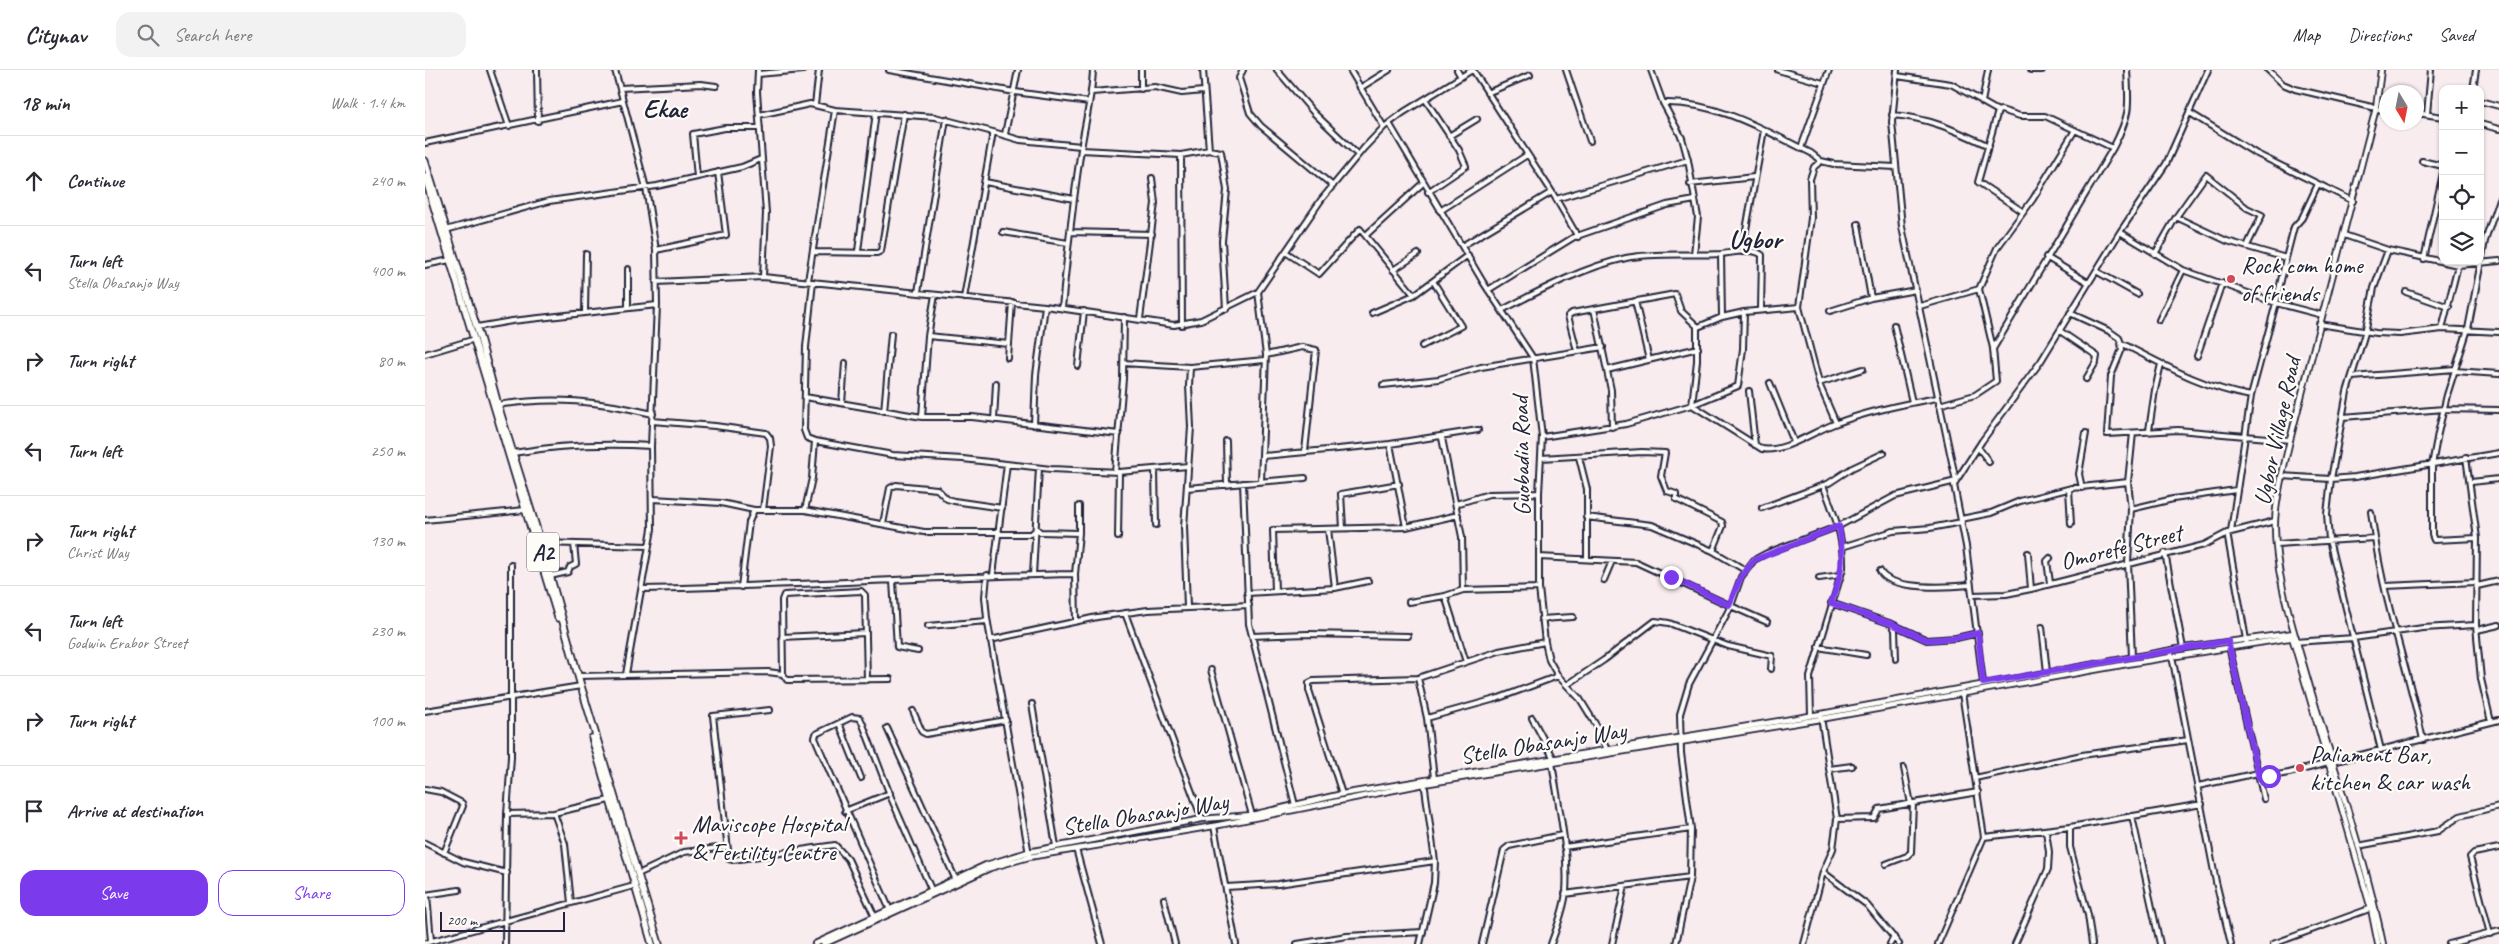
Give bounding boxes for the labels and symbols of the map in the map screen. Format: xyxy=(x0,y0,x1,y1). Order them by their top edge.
north arrow xyxy=(2379,85,2424,130)
district label: Ekae xyxy=(643,92,689,125)
district label: Ugbor xyxy=(1729,223,1784,256)
place label: Rock com home of friends xyxy=(2241,250,2365,308)
marker: Rock com home of friends xyxy=(2225,273,2237,285)
street label: Ugbor Village Road xyxy=(2247,351,2308,508)
street label: Guobadia Road xyxy=(1505,392,1537,516)
street label: Omorefe Street xyxy=(2057,517,2188,577)
road number: A2 xyxy=(527,532,559,572)
route end xyxy=(1660,566,1683,589)
street label: Stella Obasanjo Way xyxy=(1458,715,1630,771)
place label: Paliament Bar, kitchen & car wash xyxy=(2310,739,2471,797)
marker: Paliament Bar, kitchen & car wash xyxy=(2294,762,2306,774)
route start xyxy=(2258,765,2281,788)
street label: Stella Obasanjo Way xyxy=(1060,786,1232,842)
place label: Maviscope Hospital & Fertility Centre xyxy=(692,809,850,867)
marker: Maviscope Hospital & Fertility Centre xyxy=(674,831,688,845)
scale bar xyxy=(440,909,565,932)

